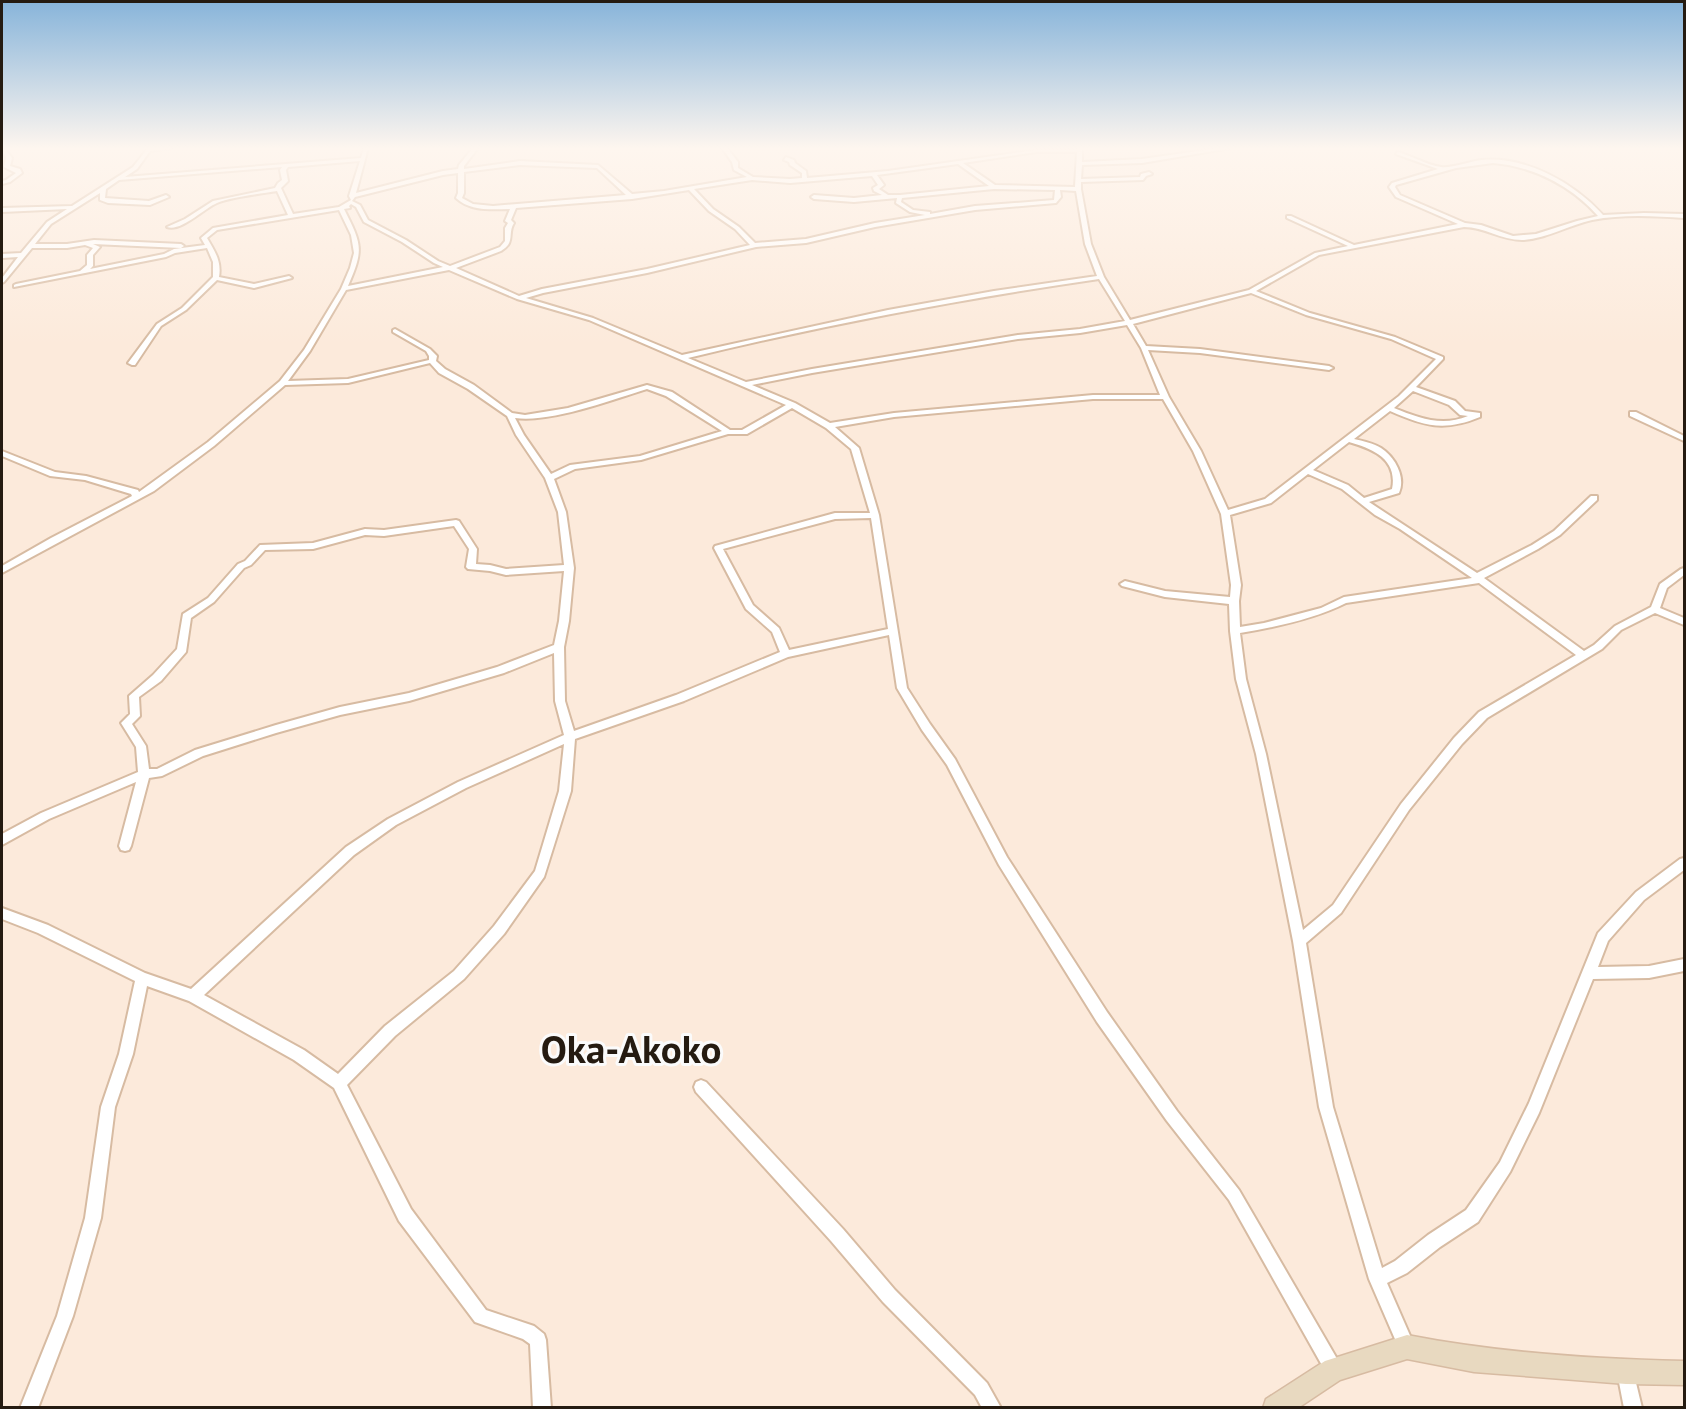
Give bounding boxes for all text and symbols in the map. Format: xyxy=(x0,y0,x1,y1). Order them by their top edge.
district label: Oka-Akoko xyxy=(541,1023,721,1074)

